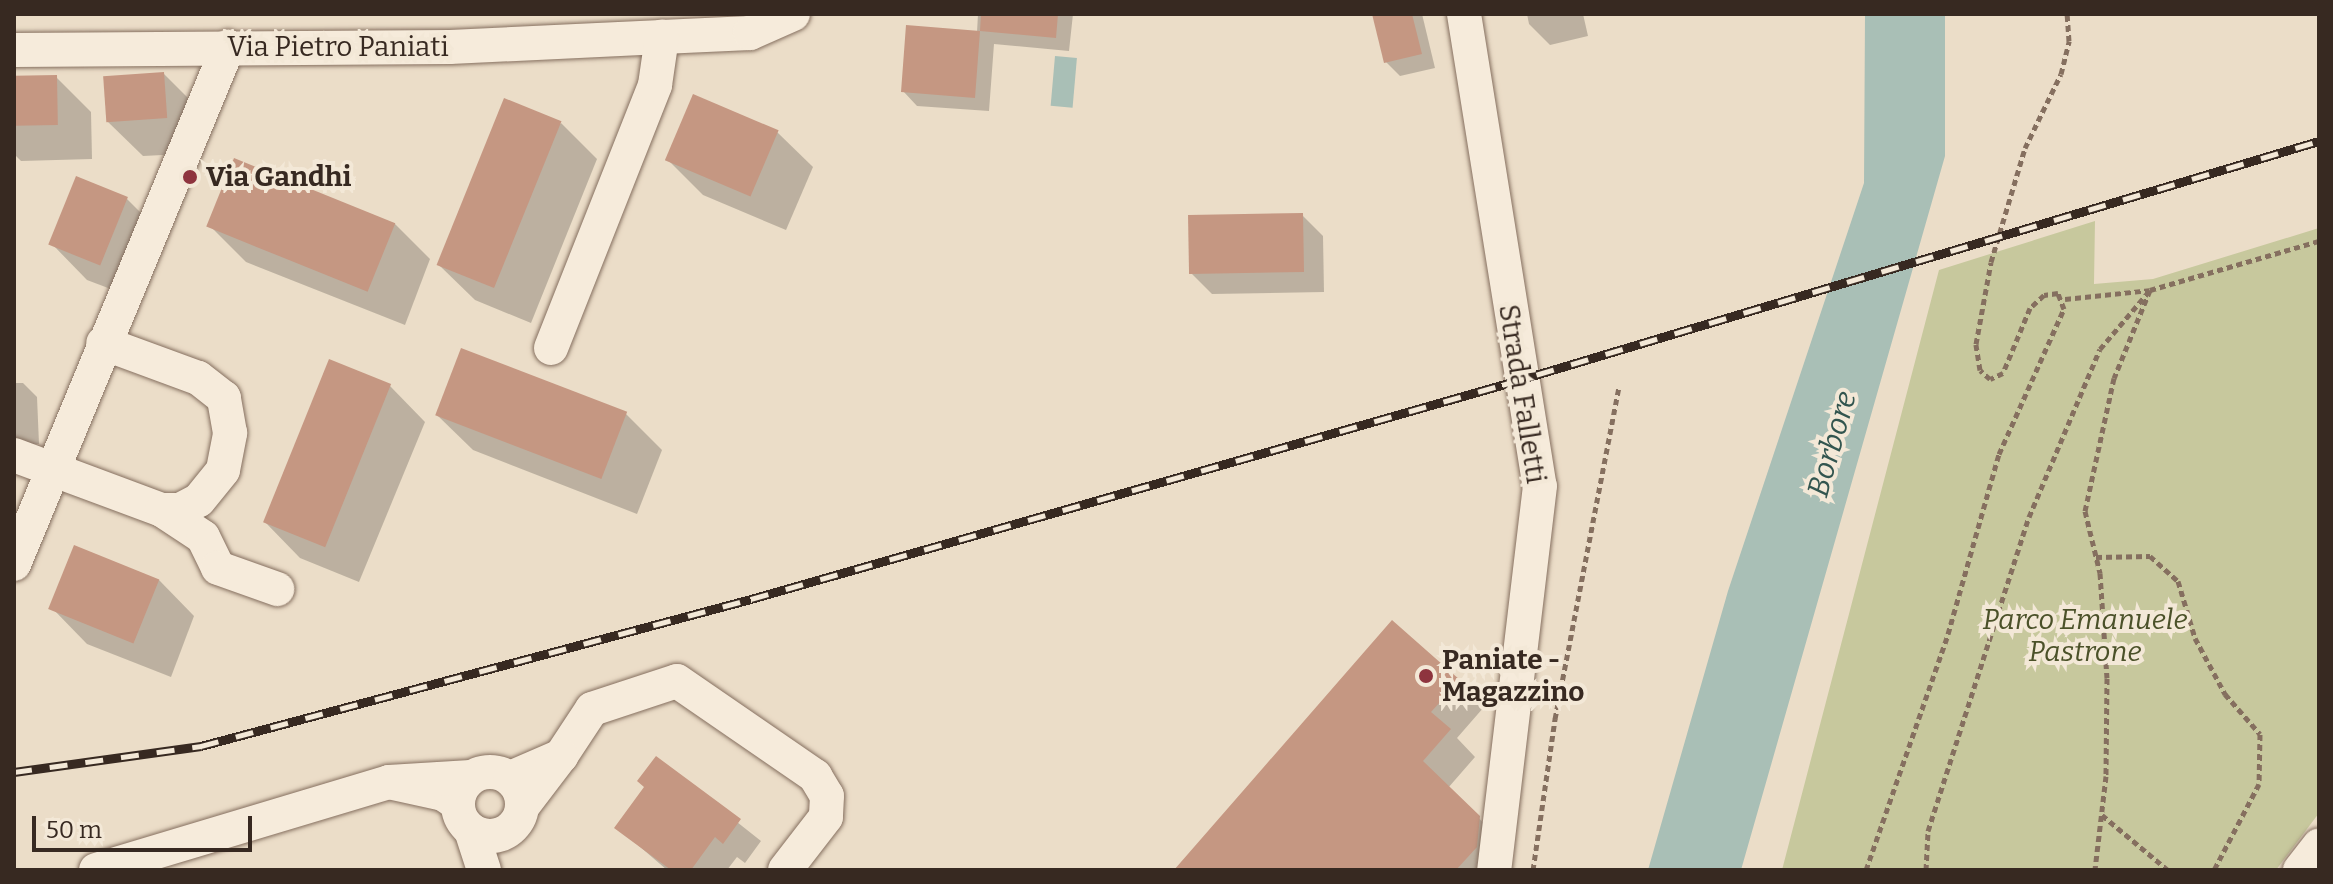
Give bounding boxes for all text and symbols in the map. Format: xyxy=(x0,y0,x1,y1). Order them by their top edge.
street label: Via Pietro Paniati xyxy=(227,30,449,64)
place label: Via Gandhi xyxy=(206,160,351,194)
marker: Via Gandhi xyxy=(181,168,199,186)
street label: Strada Falletti xyxy=(1491,302,1553,486)
water label: Borbore xyxy=(1800,387,1864,501)
park label: Parco Emanuele Pastrone xyxy=(1983,603,2187,669)
place label: Paniate - Magazzino xyxy=(1442,643,1585,709)
marker: Paniate - Magazzino xyxy=(1417,667,1435,685)
scale bar xyxy=(36,800,256,850)
text: 50 m xyxy=(46,816,102,844)

